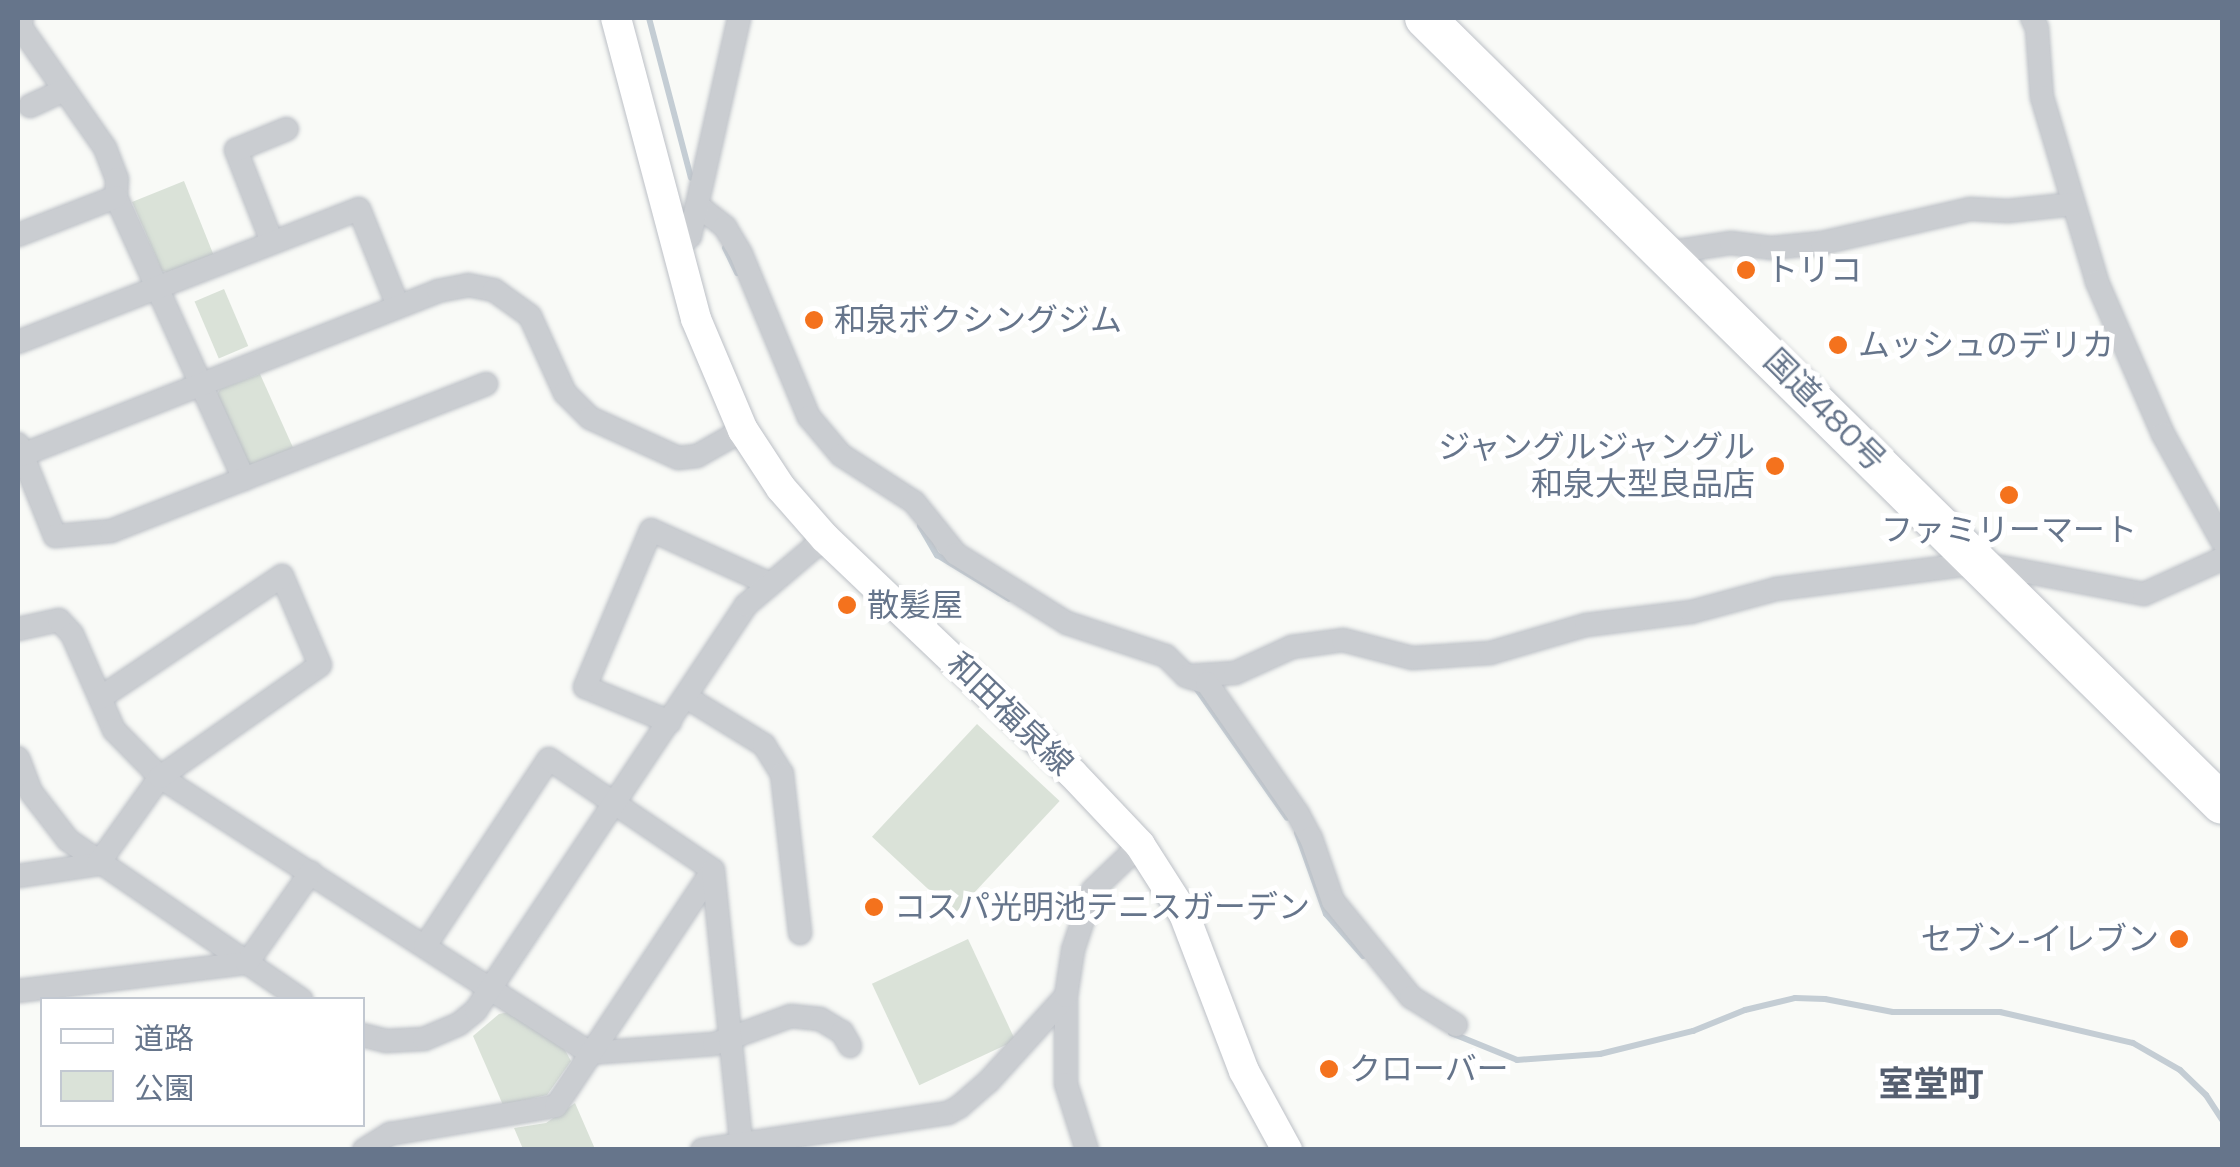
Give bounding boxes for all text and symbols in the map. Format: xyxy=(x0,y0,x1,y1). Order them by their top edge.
place label: トリコ xyxy=(1766,251,1862,289)
marker: トリコ xyxy=(1735,259,1757,281)
place label: 和泉ボクシングジム xyxy=(834,301,1122,339)
marker: 和泉ボクシングジム xyxy=(803,309,825,331)
place label: ムッシュのデリカ xyxy=(1858,326,2114,364)
marker: ムッシュのデリカ xyxy=(1827,334,1849,356)
street label: 国道480号 xyxy=(1756,341,1894,479)
place label: ジャングルジャングル 和泉大型良品店 xyxy=(1435,429,1755,504)
marker: ジャングルジャングル 和泉大型良品店 xyxy=(1764,455,1786,477)
marker: ファミリーマート xyxy=(1998,484,2020,506)
place label: ファミリーマート xyxy=(1881,511,2137,549)
place label: 散髪屋 xyxy=(867,586,963,624)
marker: 散髪屋 xyxy=(836,594,858,616)
street label: 和田福泉線 xyxy=(939,645,1081,783)
place label: コスパ光明池テニスガーデン xyxy=(894,888,1310,926)
marker: コスパ光明池テニスガーデン xyxy=(863,896,885,918)
place label: セブン-イレブン xyxy=(1920,920,2159,958)
marker: セブン-イレブン xyxy=(2168,928,2190,950)
legend xyxy=(40,997,365,1127)
text: 道路 xyxy=(134,1019,194,1058)
place label: クローバー xyxy=(1349,1050,1509,1088)
marker: クローバー xyxy=(1318,1058,1340,1080)
district label: 室堂町 xyxy=(1879,1063,1983,1105)
text: 公園 xyxy=(134,1069,194,1108)

